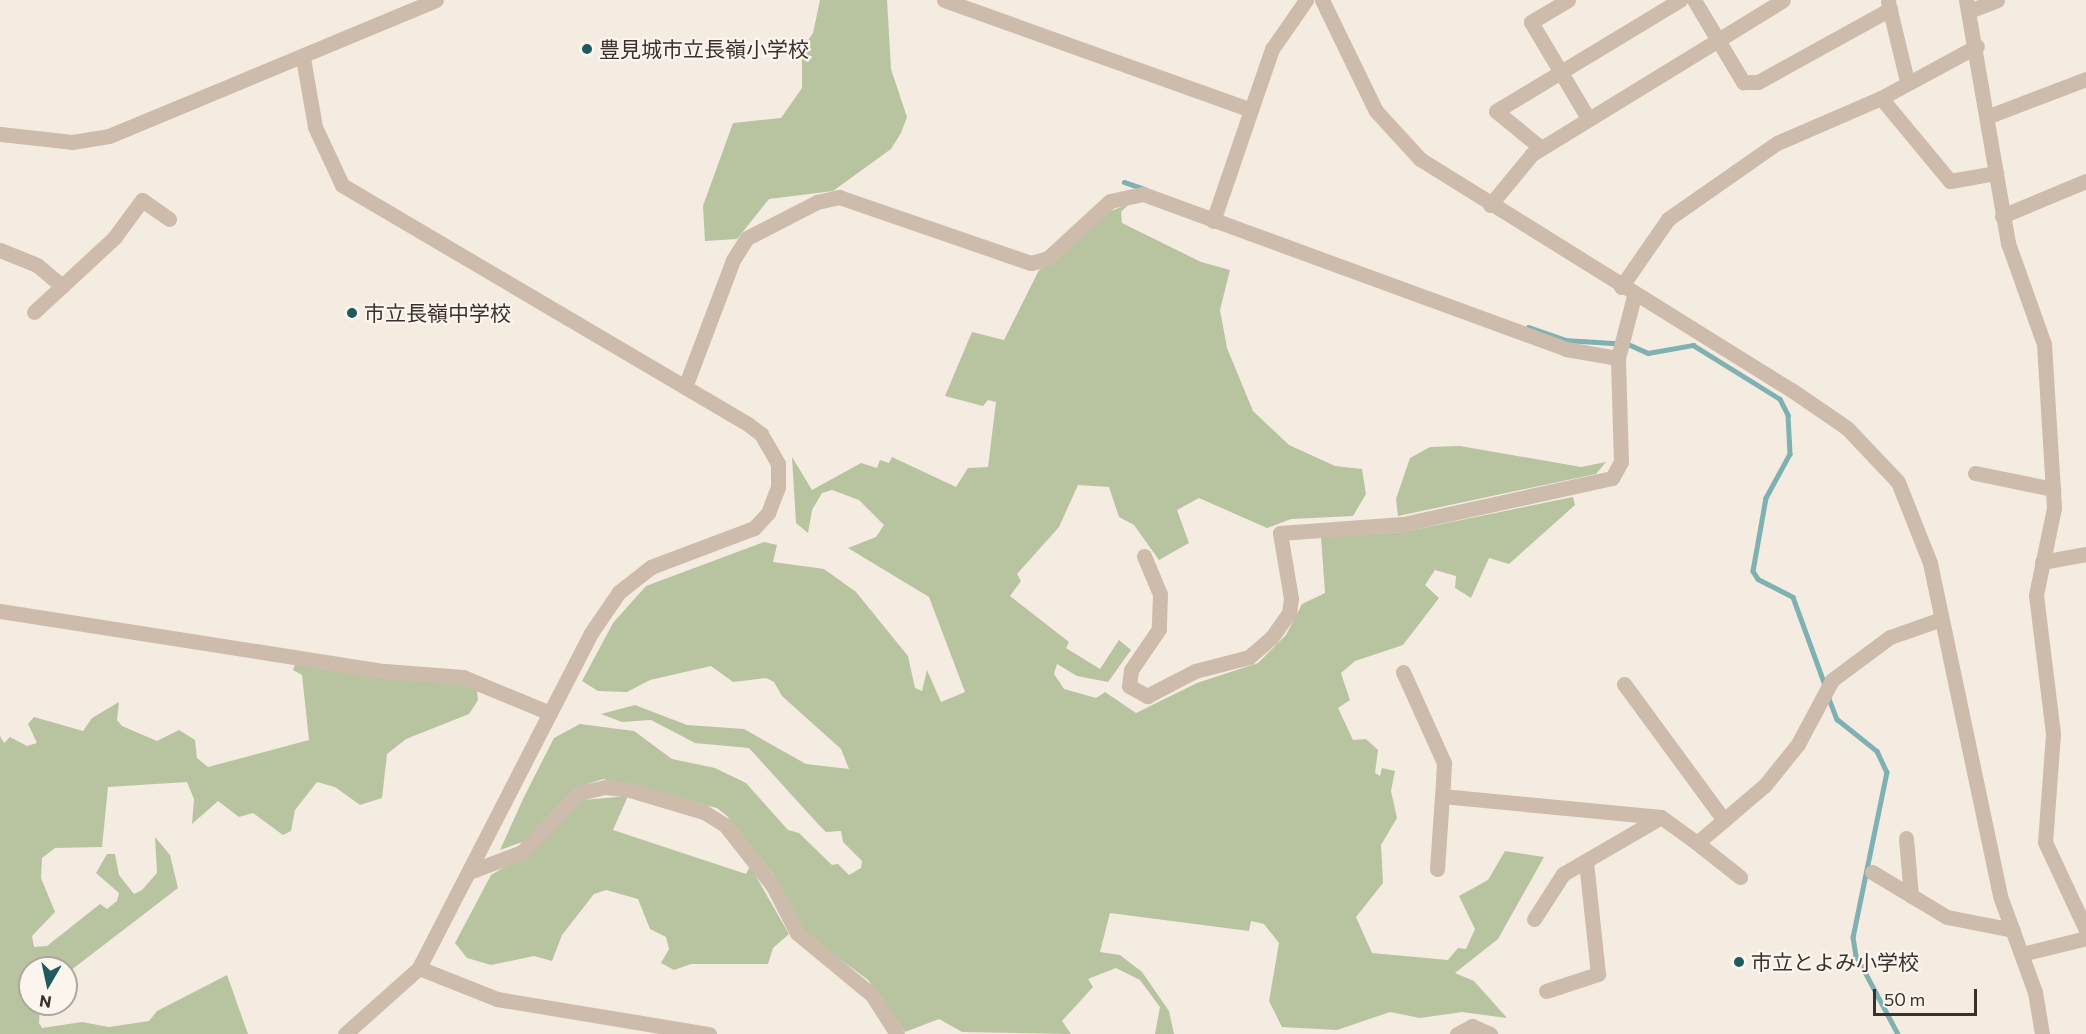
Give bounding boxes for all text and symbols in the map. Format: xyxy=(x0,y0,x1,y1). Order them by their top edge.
place label: 豊見城市立長嶺小学校 xyxy=(599,36,809,62)
marker: 豊見城市立長嶺小学校 xyxy=(580,42,594,56)
place label: 市立長嶺中学校 xyxy=(364,300,511,326)
marker: 市立長嶺中学校 xyxy=(345,306,359,320)
place label: 市立とよみ小学校 xyxy=(1751,949,1919,975)
marker: 市立とよみ小学校 xyxy=(1732,955,1746,969)
north arrow xyxy=(18,956,78,1016)
scale bar xyxy=(1876,977,1980,1015)
text: 50 m xyxy=(1884,988,1925,1010)
text: N xyxy=(38,992,53,1013)

